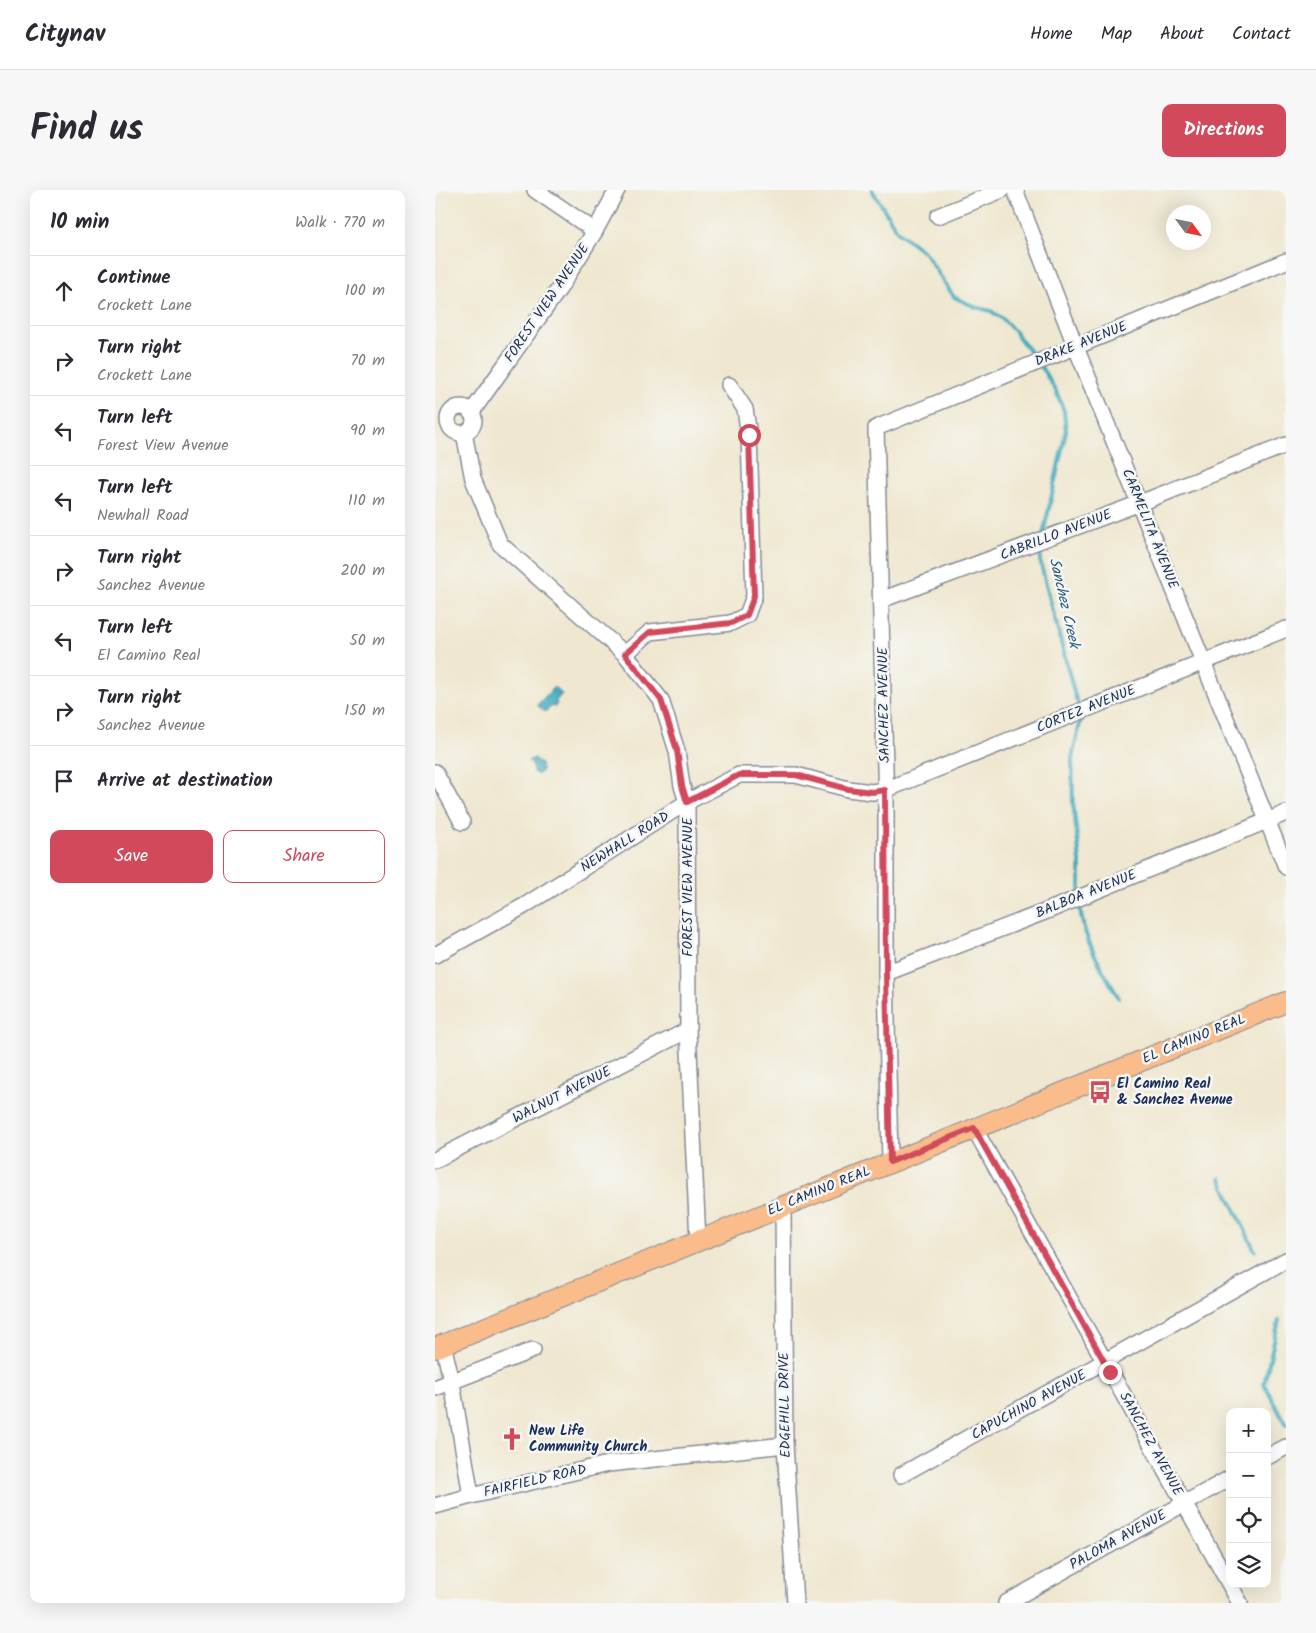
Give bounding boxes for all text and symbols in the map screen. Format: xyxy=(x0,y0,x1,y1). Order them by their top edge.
text: Citynav xyxy=(25,15,105,54)
text: Home xyxy=(1030,20,1073,49)
text: Map xyxy=(1101,20,1132,49)
text: About xyxy=(1160,20,1204,49)
text: Contact xyxy=(1232,20,1291,49)
text: Find us xyxy=(30,102,143,158)
button: Directions xyxy=(1162,104,1286,157)
north arrow xyxy=(1166,205,1211,250)
text: 10 min xyxy=(50,206,110,239)
text: Walk · 770 m xyxy=(295,210,385,235)
street label: FOREST VIEW AVENUE xyxy=(499,238,596,367)
text: Continue xyxy=(97,263,170,293)
icon: ahead xyxy=(50,277,78,305)
text: 100 m xyxy=(345,278,385,303)
text: Crockett Lane xyxy=(97,293,192,318)
street label: DRAKE AVENUE xyxy=(1031,315,1131,373)
text: Turn right xyxy=(97,333,182,363)
icon: right xyxy=(50,347,78,375)
text: 70 m xyxy=(350,348,385,373)
text: Crockett Lane xyxy=(97,363,192,388)
text: Turn left xyxy=(97,403,172,433)
icon: left xyxy=(50,417,78,445)
text: 90 m xyxy=(350,418,385,443)
route start xyxy=(738,424,761,447)
text: Forest View Avenue xyxy=(97,433,228,458)
street label: CARMELITA AVENUE xyxy=(1116,465,1184,593)
text: Turn left xyxy=(97,473,172,503)
icon: left xyxy=(50,487,78,515)
text: 110 m xyxy=(348,488,385,513)
text: Newhall Road xyxy=(97,503,188,528)
street label: CABRILLO AVENUE xyxy=(997,503,1116,566)
text: Turn right xyxy=(97,543,182,573)
water label: Sanchez Creek xyxy=(1042,556,1086,652)
icon: right xyxy=(50,557,78,585)
text: 200 m xyxy=(341,558,385,583)
text: Sanchez Avenue xyxy=(97,573,205,598)
text: Turn left xyxy=(97,613,172,643)
icon: left xyxy=(50,627,78,655)
text: 50 m xyxy=(349,628,385,653)
text: El Camino Real xyxy=(97,643,201,668)
street label: SANCHEZ AVENUE xyxy=(872,646,896,763)
street label: CORTEZ AVENUE xyxy=(1033,679,1140,739)
text: Turn right xyxy=(97,683,182,713)
icon: right xyxy=(50,697,78,725)
text: 150 m xyxy=(344,698,385,723)
text: Sanchez Avenue xyxy=(97,713,205,738)
text: Arrive at destination xyxy=(97,766,273,796)
icon: arrive xyxy=(50,767,78,795)
street label: NEWHALL ROAD xyxy=(576,806,674,878)
street label: FOREST VIEW AVENUE xyxy=(677,816,699,957)
button: Save xyxy=(50,830,213,883)
button: Share xyxy=(223,830,385,883)
street label: BALBOA AVENUE xyxy=(1032,863,1140,924)
street label: EL CAMINO REAL xyxy=(1139,1008,1249,1070)
street label: WALNUT AVENUE xyxy=(509,1060,616,1129)
place label: El Camino Real & Sanchez Avenue xyxy=(1117,1073,1233,1111)
bus stop icon: El Camino Real & Sanchez Avenue xyxy=(1087,1079,1113,1105)
street label: EL CAMINO REAL xyxy=(764,1160,874,1222)
street label: EDGEHILL DRIVE xyxy=(773,1351,797,1458)
route end xyxy=(1099,1361,1122,1384)
street label: CAPUCHINO AVENUE xyxy=(967,1364,1091,1446)
street label: SANCHEZ AVENUE xyxy=(1113,1388,1189,1501)
map controls xyxy=(1226,1408,1271,1588)
button: + xyxy=(1226,1408,1271,1453)
place label: New Life Community Church xyxy=(529,1420,647,1458)
church icon: New Life Community Church xyxy=(499,1426,525,1452)
button: − xyxy=(1226,1453,1271,1498)
street label: FAIRFIELD ROAD xyxy=(481,1458,589,1504)
button: locate xyxy=(1226,1498,1271,1543)
street label: PALOMA AVENUE xyxy=(1066,1504,1171,1576)
button: layers xyxy=(1226,1543,1271,1588)

